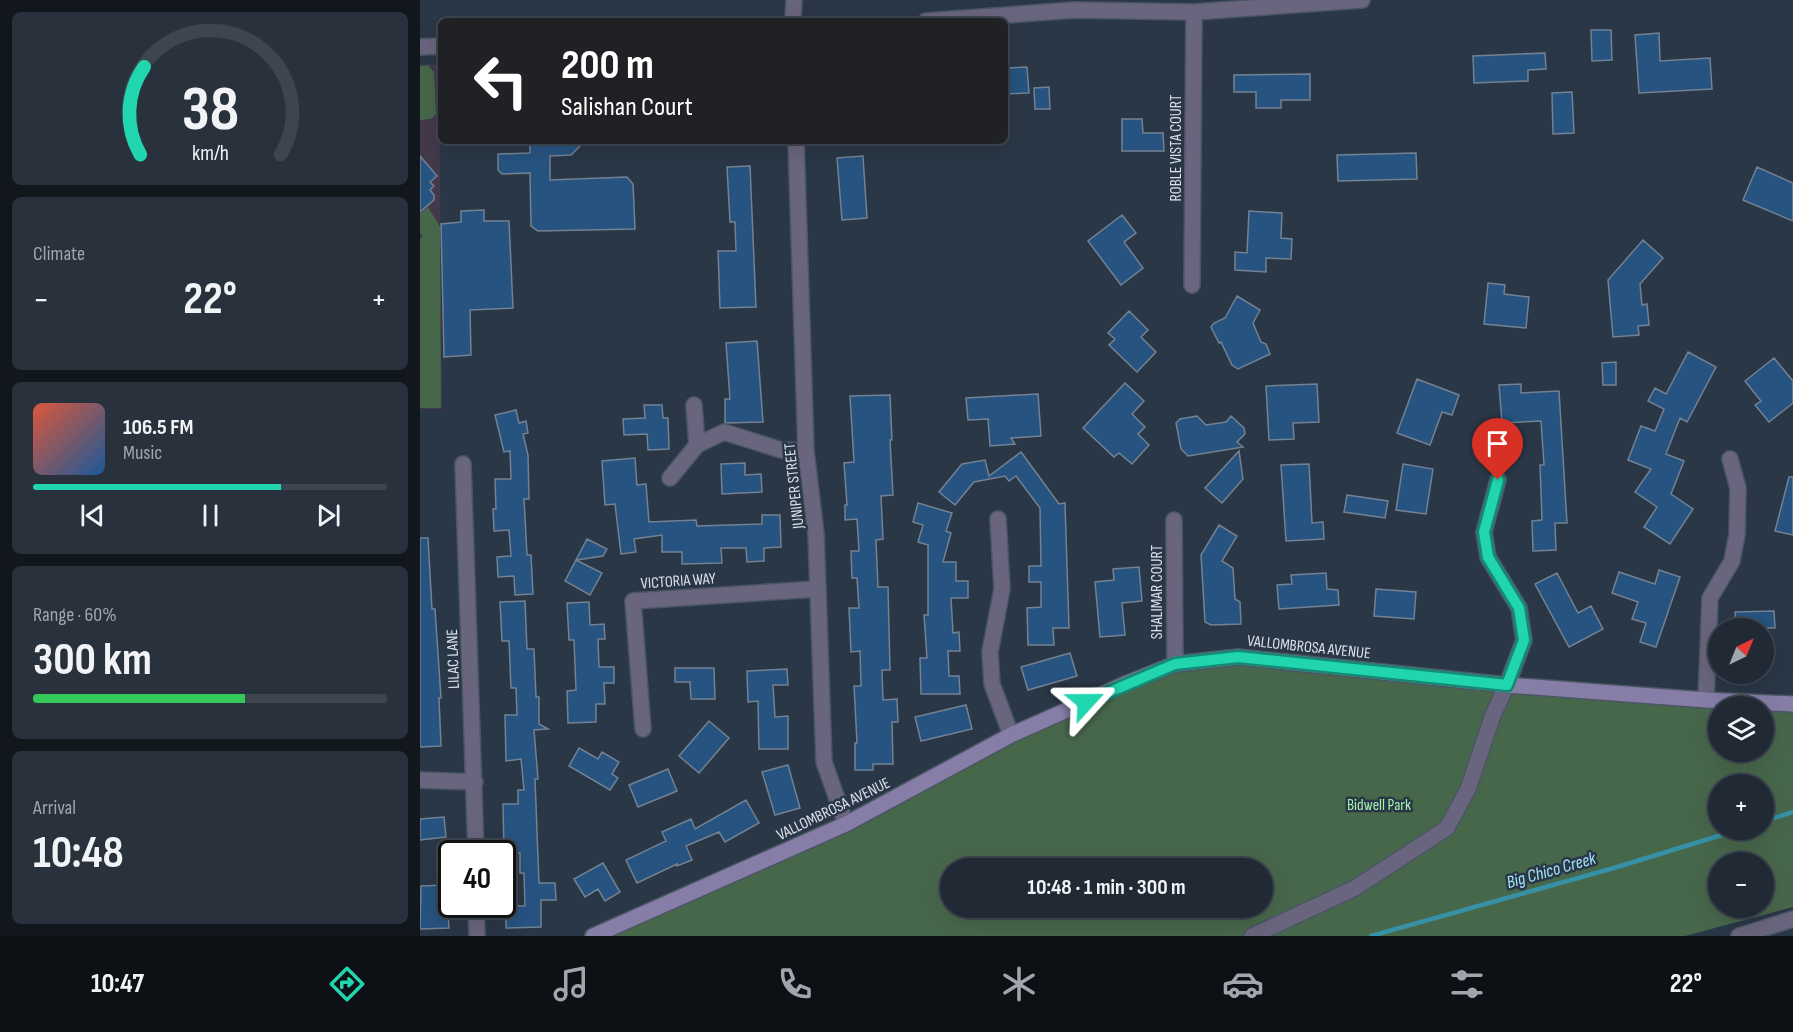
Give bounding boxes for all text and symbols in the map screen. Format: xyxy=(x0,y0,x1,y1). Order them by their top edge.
text: 200 m xyxy=(561,40,654,91)
icon: left xyxy=(462,42,540,120)
text: 38 xyxy=(181,74,239,149)
text: Salishan Court xyxy=(561,91,693,123)
street label: ROBLE VISTA COURT xyxy=(1167,94,1186,201)
text: km/h xyxy=(191,142,229,167)
text: Climate xyxy=(33,242,85,266)
text: 22° xyxy=(183,272,237,327)
text: − xyxy=(33,280,49,320)
text: + xyxy=(371,280,387,320)
text: 106.5 FM xyxy=(123,414,193,441)
pin xyxy=(1472,418,1523,480)
icon: arrive xyxy=(1481,427,1514,460)
text: Music xyxy=(123,441,162,465)
street label: JUNIPER STREET xyxy=(780,442,809,531)
icon: previous xyxy=(76,499,109,532)
icon: pause xyxy=(194,499,227,532)
icon: next xyxy=(312,499,345,532)
street label: SHALIMAR COURT xyxy=(1148,544,1167,639)
street label: VICTORIA WAY xyxy=(640,569,717,594)
text: Range · 60% xyxy=(33,603,117,627)
north arrow xyxy=(1708,618,1774,684)
map controls xyxy=(1708,618,1774,918)
street label: LILAC LANE xyxy=(443,629,464,689)
street label: VALLOMBROSA AVENUE xyxy=(1246,632,1371,663)
text: 300 km xyxy=(33,633,152,688)
position arrow xyxy=(1054,670,1118,734)
button: layers xyxy=(1708,696,1774,762)
street label: VALLOMBROSA AVENUE xyxy=(774,774,893,845)
button: + xyxy=(1708,774,1774,840)
text: Arrival xyxy=(33,796,76,820)
park label: Bidwell Park xyxy=(1347,796,1411,815)
text: 10:48 xyxy=(33,826,124,881)
speed limit sign: 40 xyxy=(438,840,516,918)
water label: Big Chico Creek xyxy=(1504,847,1599,893)
button: − xyxy=(1708,852,1774,918)
text: 10:48 · 1 min · 300 m xyxy=(1027,874,1186,901)
icon: directions xyxy=(326,963,368,1005)
icon: music xyxy=(550,963,592,1005)
icon: phone xyxy=(774,963,816,1005)
icon: climate xyxy=(998,963,1040,1005)
icon: car xyxy=(1222,963,1264,1005)
icon: filters xyxy=(1446,963,1488,1005)
text: 10:47 xyxy=(91,968,144,1000)
text: 22° xyxy=(1670,968,1702,1000)

